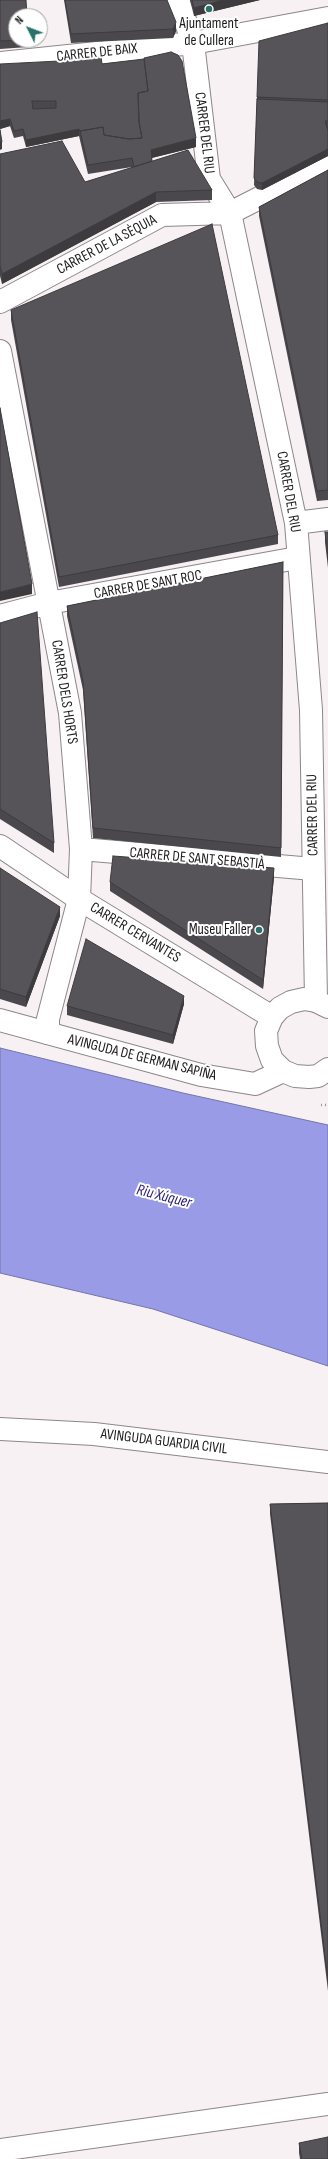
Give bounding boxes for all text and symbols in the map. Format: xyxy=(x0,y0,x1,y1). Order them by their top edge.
marker: Ajuntament de Cullera xyxy=(204,4,214,14)
north arrow xyxy=(8,8,48,48)
text: N xyxy=(13,14,26,27)
place label: Ajuntament de Cullera xyxy=(179,15,239,50)
street label: CARRER DE BAIX xyxy=(56,40,138,66)
street label: CARRER DEL RIU xyxy=(190,91,218,175)
street label: CARRER DE LA SÈQUIA xyxy=(54,211,160,279)
street label: CARRER DEL RIU xyxy=(272,450,304,534)
street label: CARRER DE SANT ROC xyxy=(93,567,203,603)
street label: CARRER DELS HORTS xyxy=(47,639,81,745)
street label: CARRER DEL RIU xyxy=(303,774,323,856)
street label: CARRER DE SANT SEBASTIÀ xyxy=(129,844,265,874)
street label: CARRER CERVANTES xyxy=(86,899,184,967)
place label: Museu Faller xyxy=(189,921,251,939)
marker: Museu Faller xyxy=(254,925,264,935)
street label: AVINGUDA DE GERMAN SAPIÑA xyxy=(66,1031,218,1085)
water label: Riu Xúquer xyxy=(134,1181,194,1213)
street label: AVINGUDA GUARDIA CIVIL xyxy=(100,1425,228,1459)

